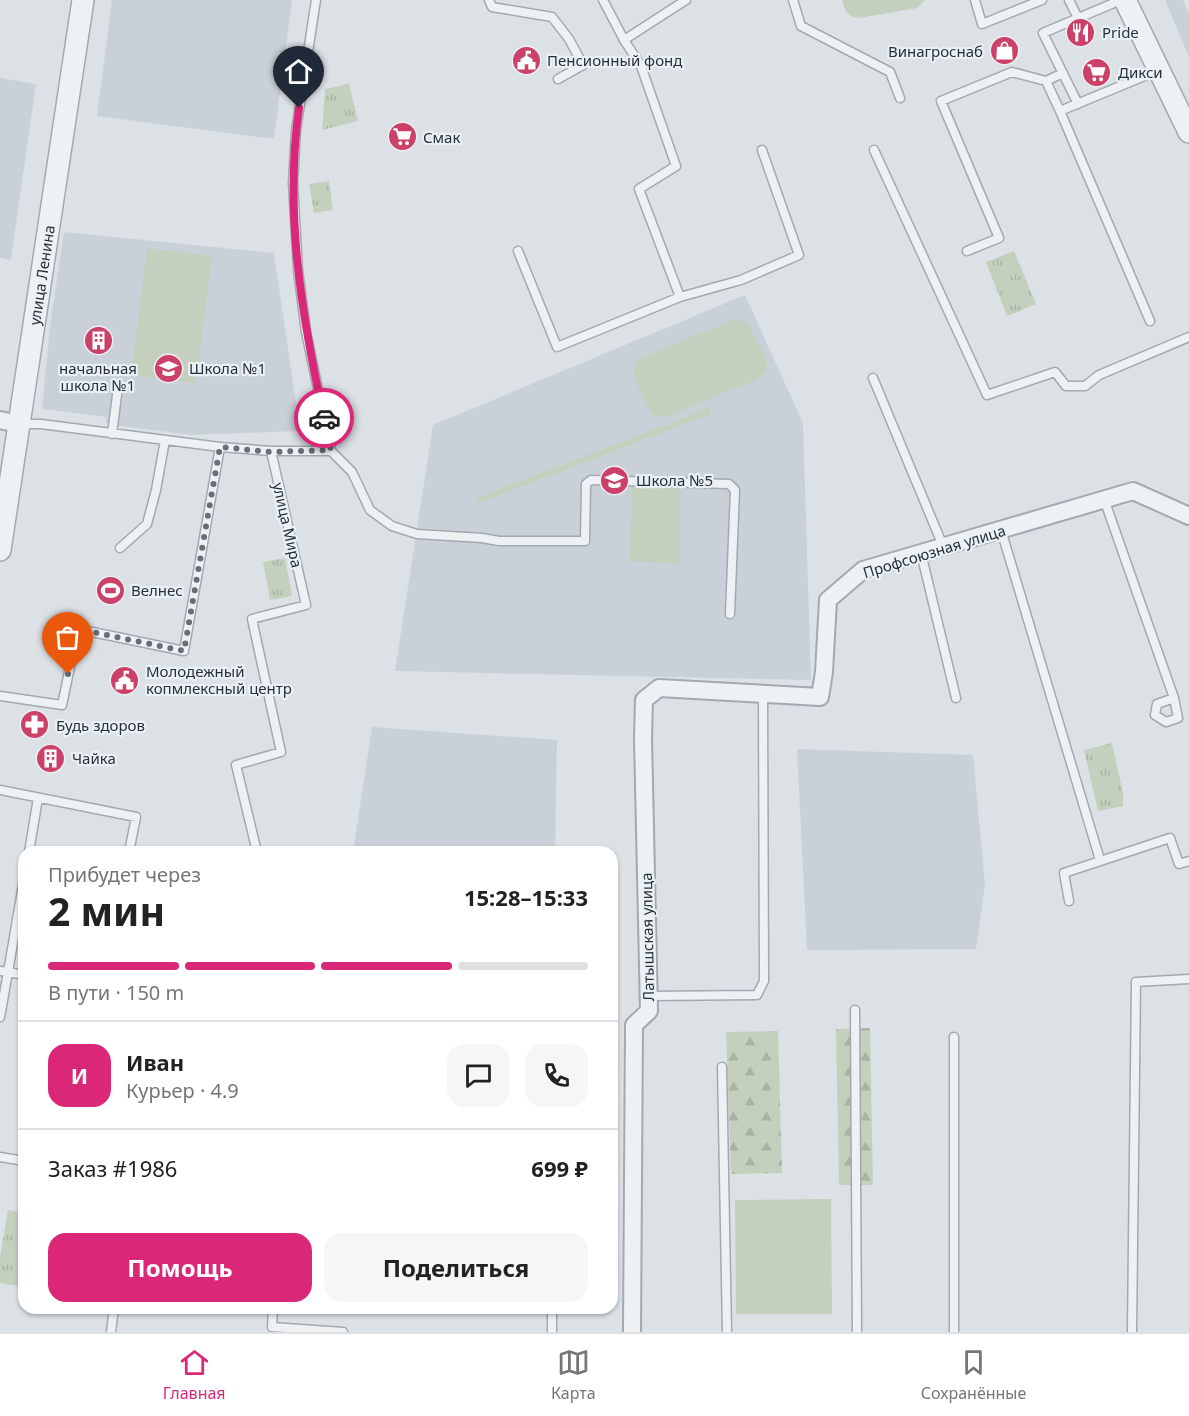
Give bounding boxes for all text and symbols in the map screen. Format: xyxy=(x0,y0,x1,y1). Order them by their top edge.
restaurant icon: Pride xyxy=(1065,16,1097,48)
place label: Pride xyxy=(1102,22,1139,42)
shop icon: Винагроснаб xyxy=(988,35,1020,67)
place label: Винагроснаб xyxy=(888,41,983,61)
public building icon: Пенсионный фонд xyxy=(510,44,542,76)
pin xyxy=(273,46,324,108)
place label: Пенсионный фонд xyxy=(547,50,682,70)
icon: home xyxy=(282,55,315,88)
supermarket icon: Дикси xyxy=(1081,56,1113,88)
place label: Дикси xyxy=(1118,62,1163,82)
supermarket icon: Смак xyxy=(386,121,418,153)
place label: Смак xyxy=(423,127,460,147)
street label: улица Ленина xyxy=(24,224,59,327)
building icon: начальная школа №1 xyxy=(82,325,114,357)
school or university icon: Школа №1 xyxy=(152,352,184,384)
place label: начальная школа №1 xyxy=(59,358,137,395)
place label: Школа №1 xyxy=(189,358,266,378)
courier xyxy=(294,388,354,448)
icon: car xyxy=(308,402,341,435)
school or university icon: Школа №5 xyxy=(599,464,631,496)
place label: Школа №5 xyxy=(636,470,713,490)
street label: улица Мира xyxy=(268,480,308,570)
street label: Профсоюзная улица xyxy=(860,520,1008,582)
sports icon: Велнес xyxy=(94,574,126,606)
place label: Велнес xyxy=(131,580,183,600)
pin xyxy=(42,612,93,674)
icon: bag xyxy=(51,621,84,654)
place label: Молодежный копмлексный центр xyxy=(146,661,292,698)
public building icon: Молодежный копмлексный центр xyxy=(109,664,141,696)
pharmacy icon: Будь здоров xyxy=(19,709,51,741)
place label: Будь здоров xyxy=(56,715,145,735)
building icon: Чайка xyxy=(35,742,67,774)
place label: Чайка xyxy=(72,748,116,768)
text: Прибудет через xyxy=(48,861,201,888)
street label: Латышская улица xyxy=(636,872,658,1002)
text: 15:28–15:33 xyxy=(464,882,588,912)
text: 2 мин xyxy=(48,884,165,937)
text: В пути · 150 m xyxy=(48,979,184,1006)
button: chat xyxy=(447,1044,510,1107)
button: phone xyxy=(525,1044,588,1107)
text: Иван xyxy=(126,1047,184,1077)
text: И xyxy=(71,1060,88,1090)
text: Курьер · 4.9 xyxy=(126,1077,239,1104)
text: Заказ #1986 xyxy=(48,1153,177,1183)
text: 699 ₽ xyxy=(531,1153,588,1183)
button: Помощь xyxy=(48,1233,312,1302)
button: Поделиться xyxy=(324,1233,588,1302)
tab: Главная xyxy=(163,1346,226,1404)
tab: Карта xyxy=(551,1346,596,1404)
tab: Сохранённые xyxy=(921,1346,1026,1404)

